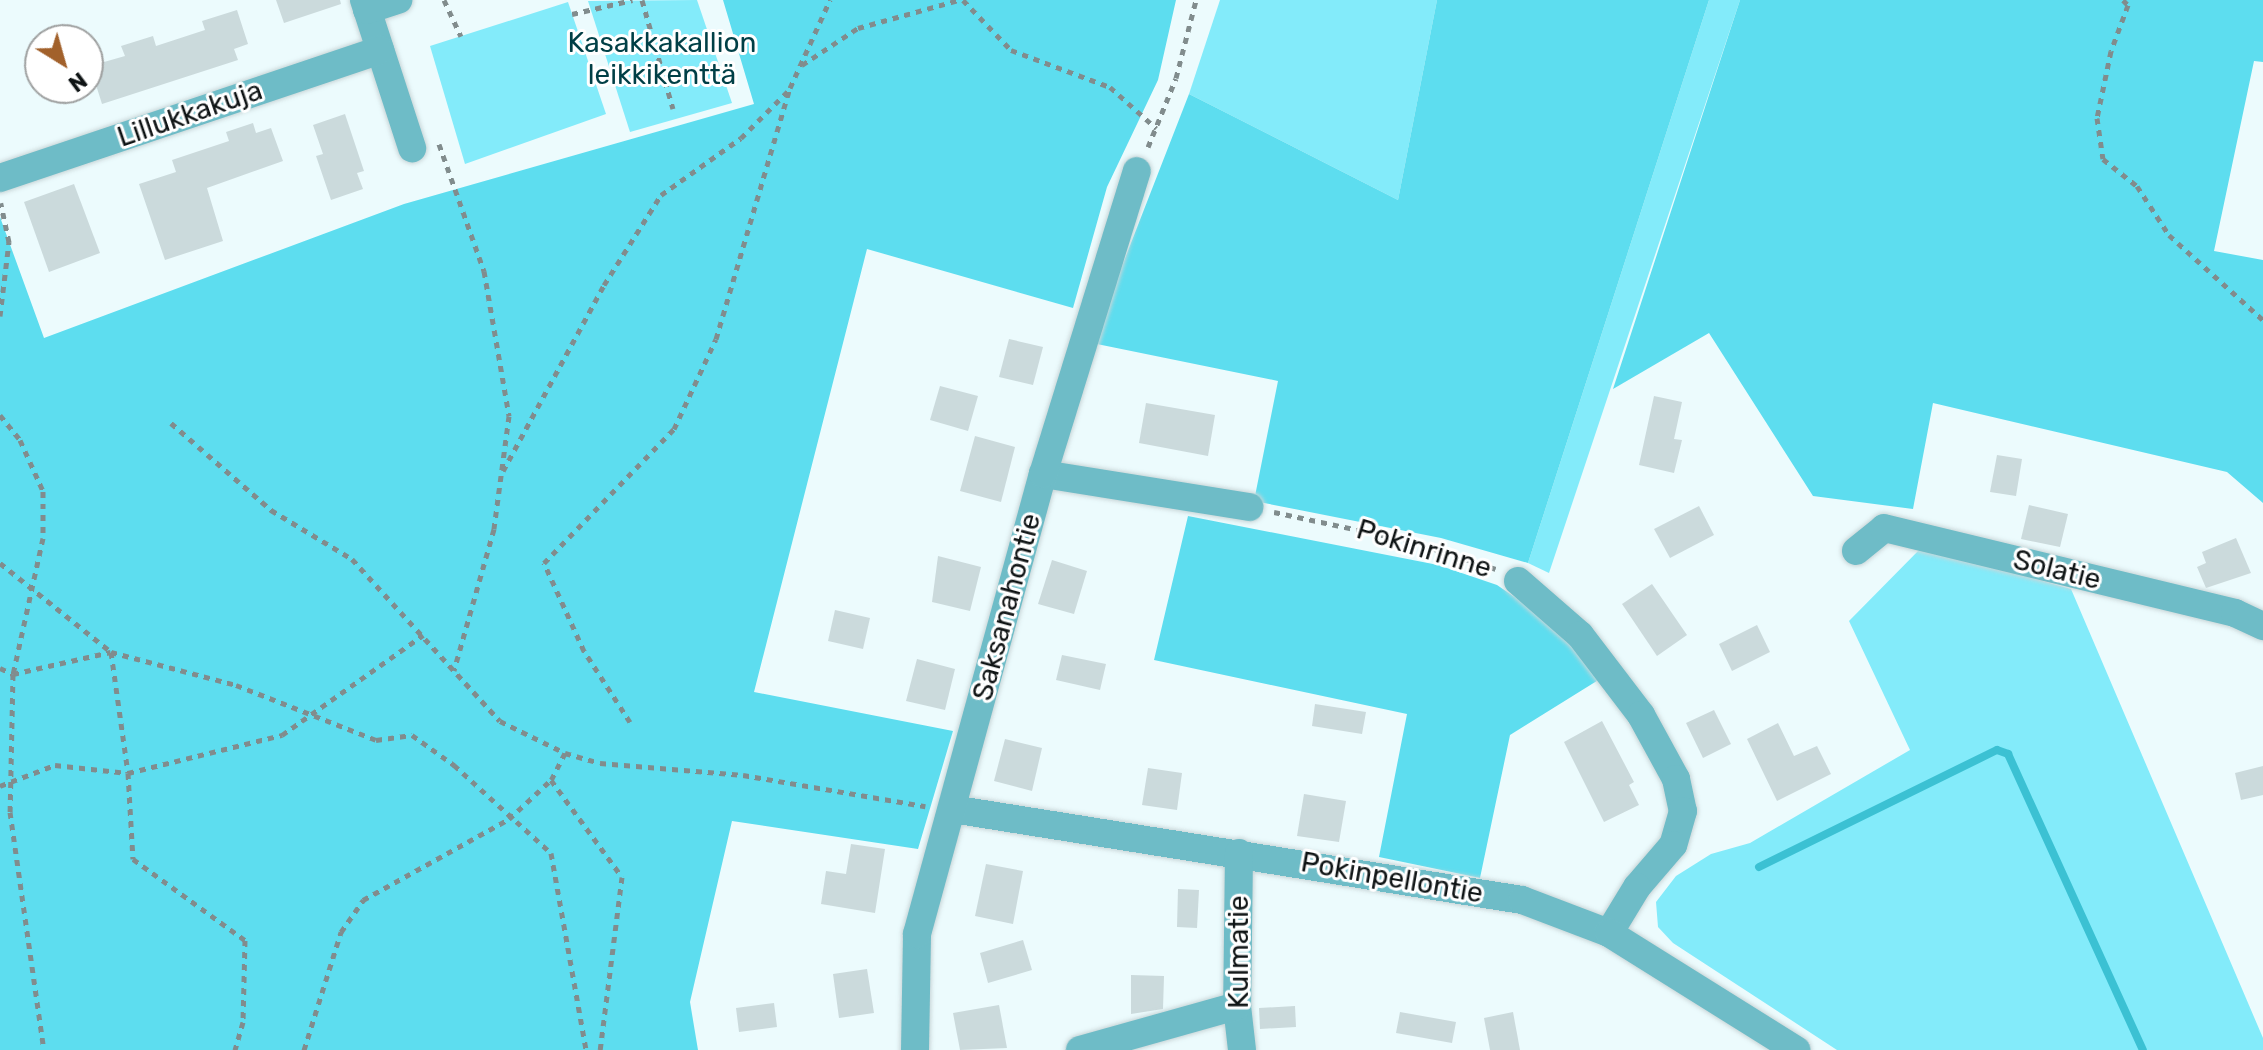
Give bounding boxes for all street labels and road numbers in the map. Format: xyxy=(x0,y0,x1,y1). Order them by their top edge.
street label: Lillukkakuja xyxy=(113,74,267,154)
street label: Saksanahontie xyxy=(966,510,1048,704)
street label: Pokinrinne xyxy=(1353,513,1495,585)
street label: Solatie xyxy=(2010,543,2104,597)
street label: Pokinpellontie xyxy=(1298,845,1486,911)
street label: Kulmatie xyxy=(1222,895,1256,1009)

